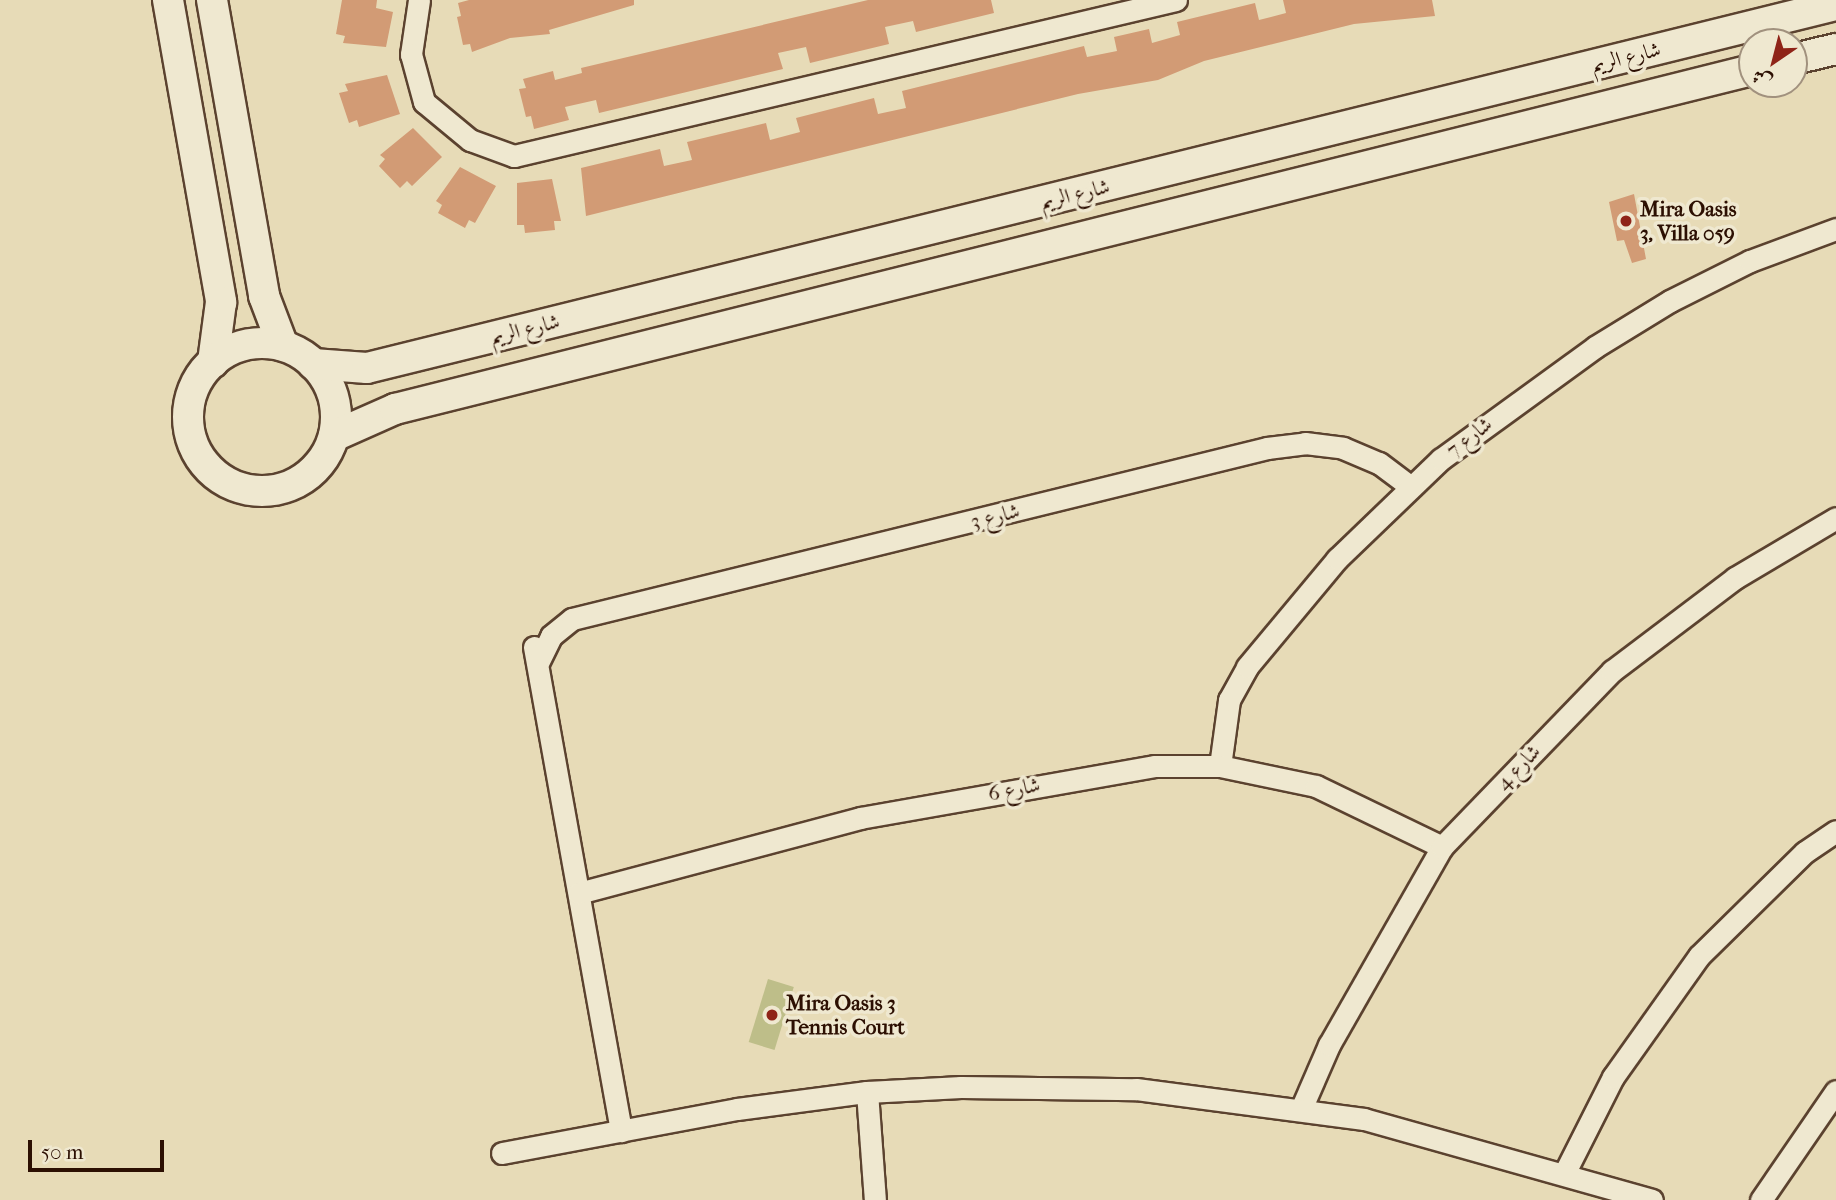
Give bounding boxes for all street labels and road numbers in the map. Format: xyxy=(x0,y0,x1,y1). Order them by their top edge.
street label: شارع الريم xyxy=(1589,36,1663,78)
street label: شارع الريم xyxy=(1038,173,1112,215)
street label: شارع الريم xyxy=(488,308,562,350)
street label: شارع 7 xyxy=(1441,411,1497,463)
street label: شارع 3 xyxy=(968,498,1022,534)
street label: شارع 4 xyxy=(1490,739,1546,795)
street label: شارع 6 xyxy=(986,772,1042,806)

